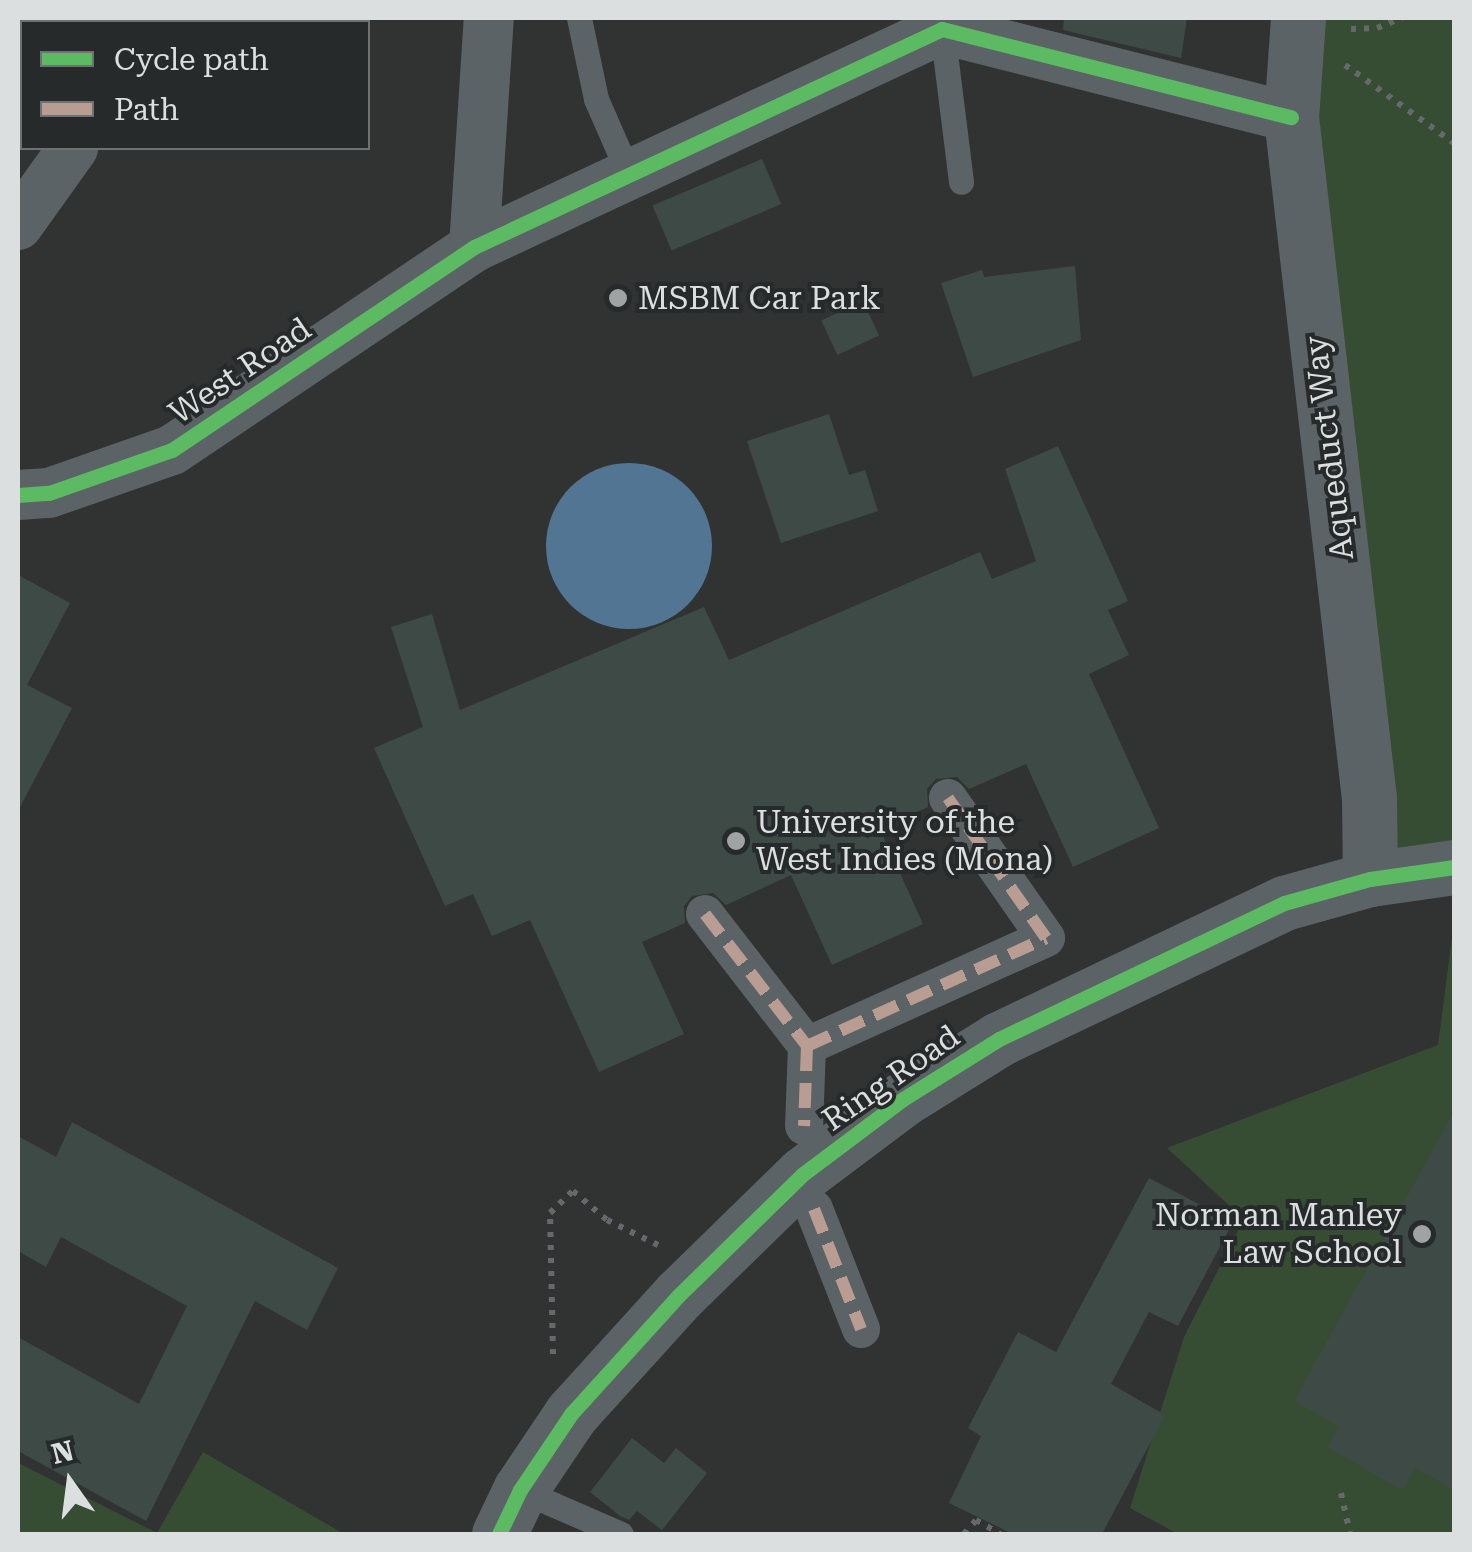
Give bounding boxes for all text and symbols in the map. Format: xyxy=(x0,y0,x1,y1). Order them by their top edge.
legend xyxy=(20,20,370,150)
text: Cycle path xyxy=(114,42,269,77)
text: Path xyxy=(114,92,179,127)
place label: MSBM Car Park xyxy=(638,279,880,317)
marker: MSBM Car Park xyxy=(607,287,629,309)
street label: West Road xyxy=(162,310,318,432)
street label: Aqueduct Way xyxy=(1296,334,1362,562)
place label: University of the West Indies (Mona) xyxy=(756,804,1053,879)
marker: University of the West Indies (Mona) xyxy=(725,830,747,852)
street label: Ring Road xyxy=(815,1017,967,1139)
place label: Norman Manley Law School xyxy=(1155,1197,1402,1272)
marker: Norman Manley Law School xyxy=(1411,1223,1433,1245)
north arrow xyxy=(20,1432,120,1532)
text: N xyxy=(48,1434,77,1471)

